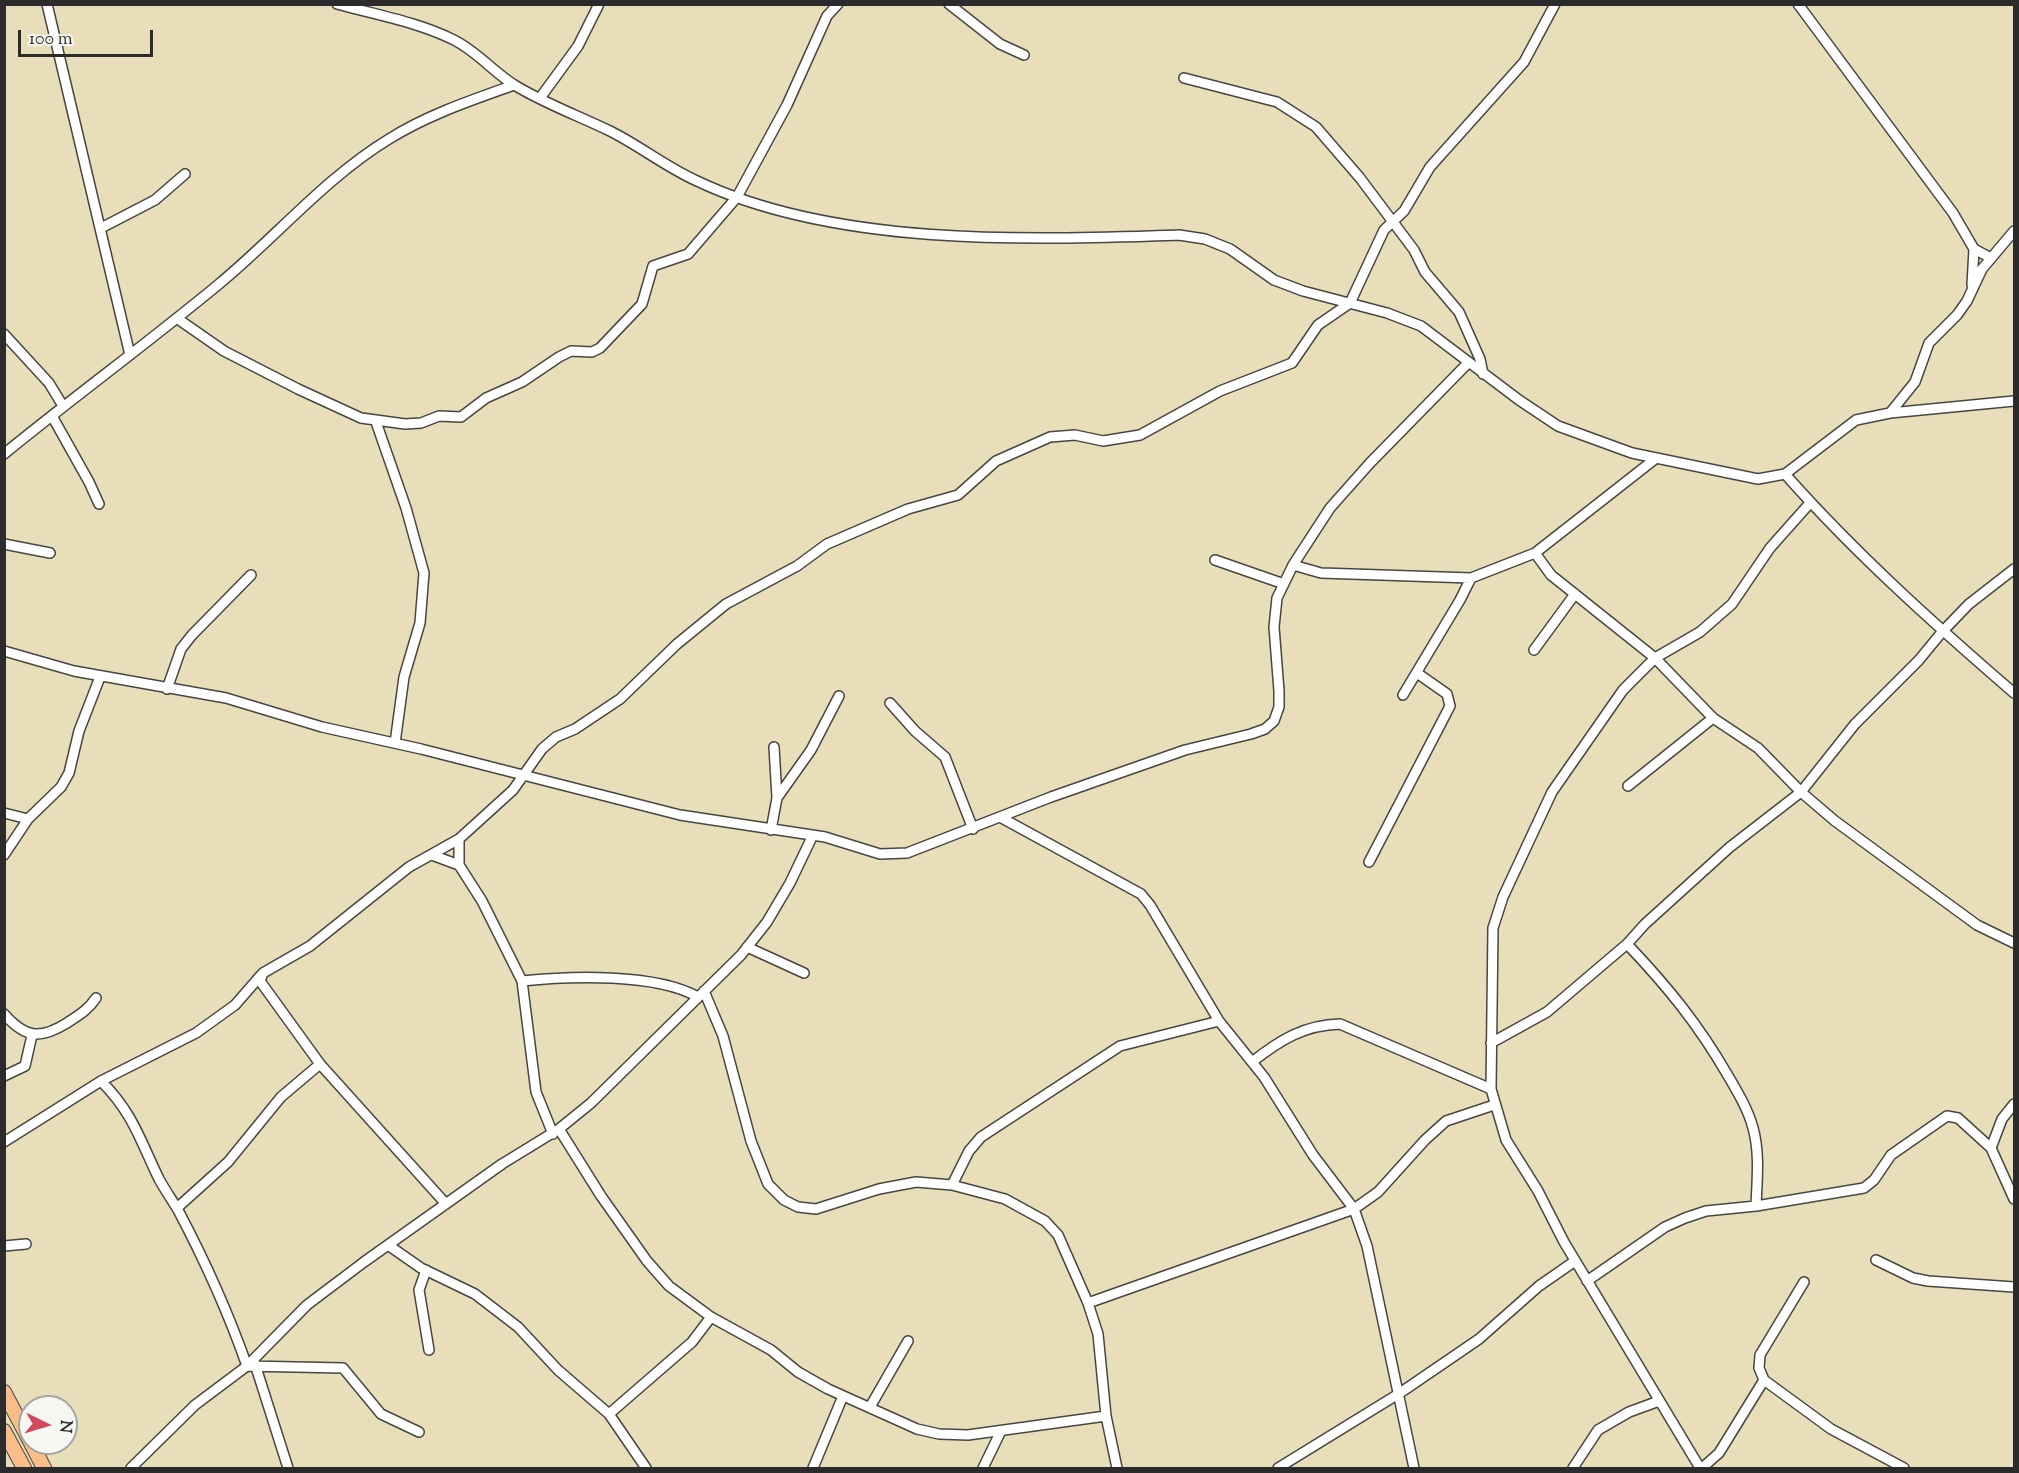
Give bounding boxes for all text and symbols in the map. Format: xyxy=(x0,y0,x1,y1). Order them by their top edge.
scale bar xyxy=(21,18,156,56)
text: 100 m xyxy=(29,27,73,53)
north arrow xyxy=(18,1395,78,1455)
text: N xyxy=(52,1419,76,1434)

